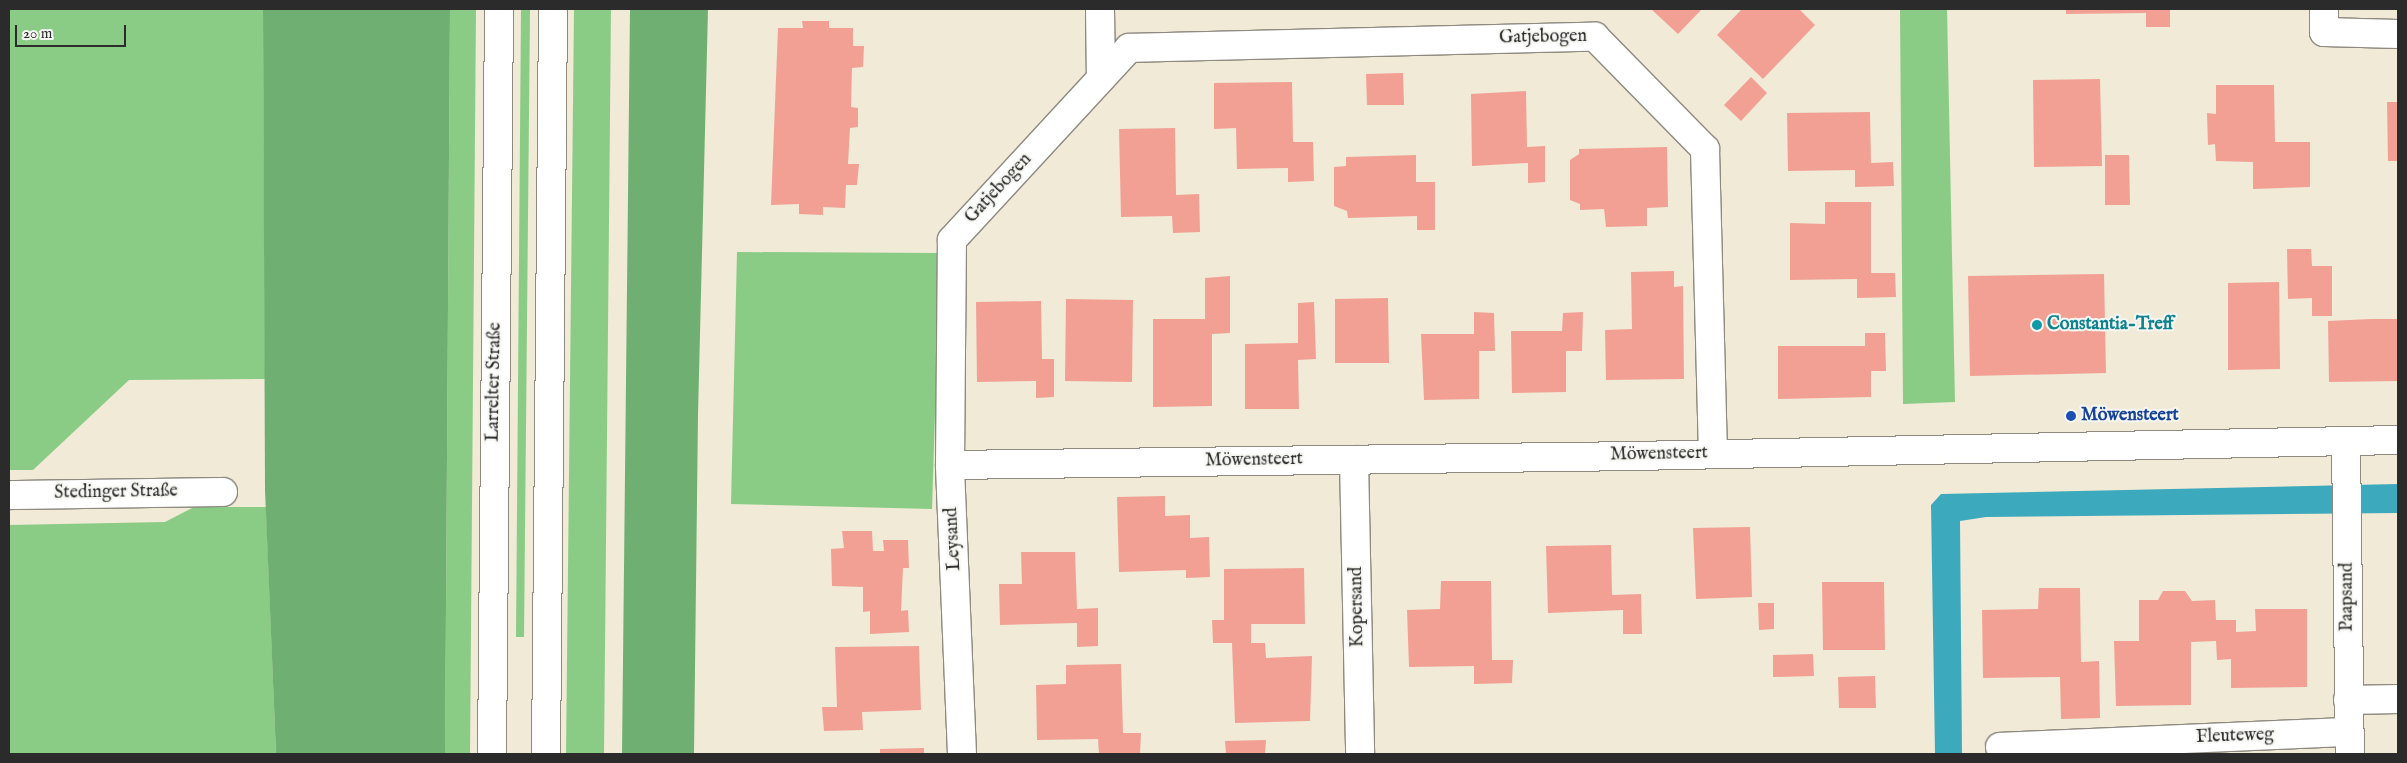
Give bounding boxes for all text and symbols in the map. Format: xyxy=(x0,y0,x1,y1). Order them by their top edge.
scale bar xyxy=(18,15,129,47)
text: 20 m xyxy=(23,24,52,43)
street label: Gatjebogen xyxy=(1499,26,1587,50)
street label: Gatjebogen xyxy=(961,150,1037,228)
place label: Constantia-Treff xyxy=(2047,314,2173,336)
marker: Constantia-Treff xyxy=(2031,319,2043,331)
street label: Larrelter Straße xyxy=(483,322,507,442)
place label: Möwensteert xyxy=(2081,405,2179,427)
marker: Möwensteert xyxy=(2065,410,2077,422)
street label: Möwensteert xyxy=(1610,443,1708,467)
street label: Möwensteert xyxy=(1205,449,1303,473)
street label: Stedinger Straße xyxy=(54,481,178,505)
street label: Leysand xyxy=(942,507,966,571)
street label: Paapsand xyxy=(2337,563,2359,631)
street label: Kopersand xyxy=(1346,567,1370,647)
street label: Fleuteweg xyxy=(2196,725,2274,749)

